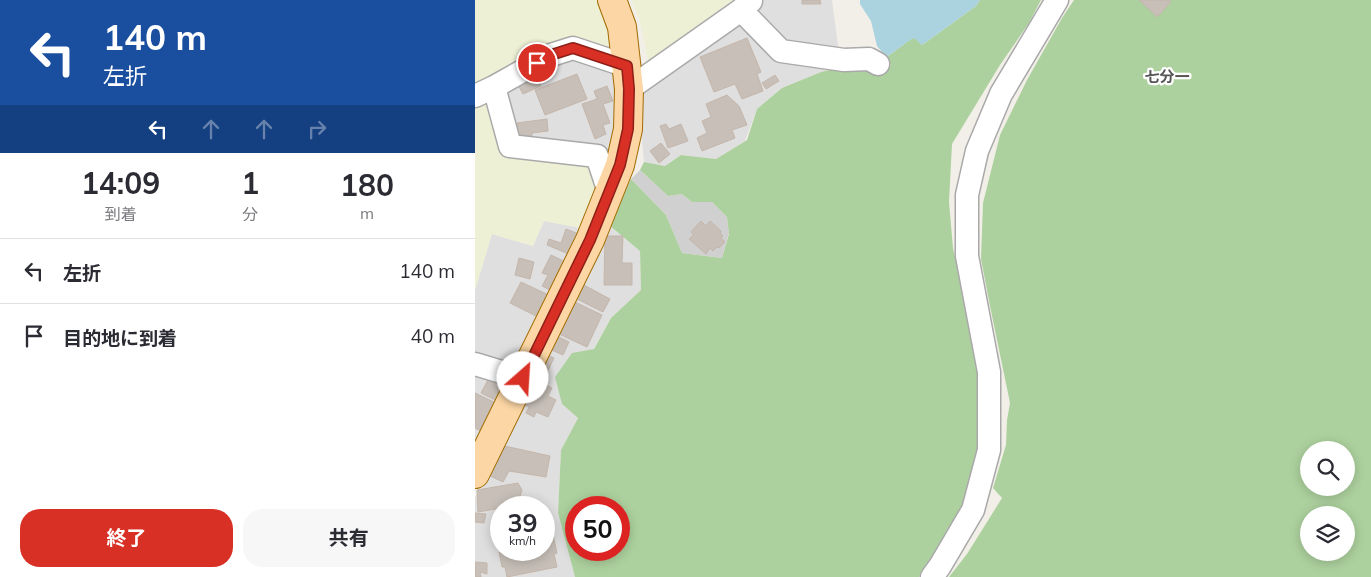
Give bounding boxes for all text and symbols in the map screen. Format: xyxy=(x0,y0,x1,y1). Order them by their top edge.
text: 140 m xyxy=(103,15,207,59)
icon: left xyxy=(20,20,85,85)
pin xyxy=(516,42,558,84)
icon: arrive xyxy=(523,49,551,77)
text: 左折 xyxy=(103,62,147,90)
district label: 七分一 xyxy=(1144,67,1190,86)
icon: left xyxy=(144,115,172,143)
icon: ahead xyxy=(197,115,225,143)
icon: ahead xyxy=(250,115,278,143)
icon: right xyxy=(303,115,331,143)
text: 14:09 xyxy=(81,164,160,202)
text: 1 xyxy=(241,164,259,202)
text: 180 xyxy=(340,166,394,204)
text: m xyxy=(360,203,374,223)
text: 到着 xyxy=(105,204,137,224)
text: 分 xyxy=(242,204,258,224)
icon: left xyxy=(20,257,48,285)
text: 140 m xyxy=(399,259,455,283)
text: 左折 xyxy=(63,261,101,285)
icon: arrive xyxy=(20,322,48,350)
text: 40 m xyxy=(411,324,455,348)
text: 目的地に到着 xyxy=(63,326,177,350)
position arrow xyxy=(496,351,548,403)
map controls xyxy=(1300,441,1355,561)
button: search xyxy=(1300,441,1355,496)
speed limit sign: 50 xyxy=(565,496,630,561)
button: layers xyxy=(1300,506,1355,561)
text: 39 xyxy=(507,507,538,538)
button: 終了 xyxy=(20,509,233,567)
button: 共有 xyxy=(243,509,455,567)
text: km/h xyxy=(509,533,536,548)

